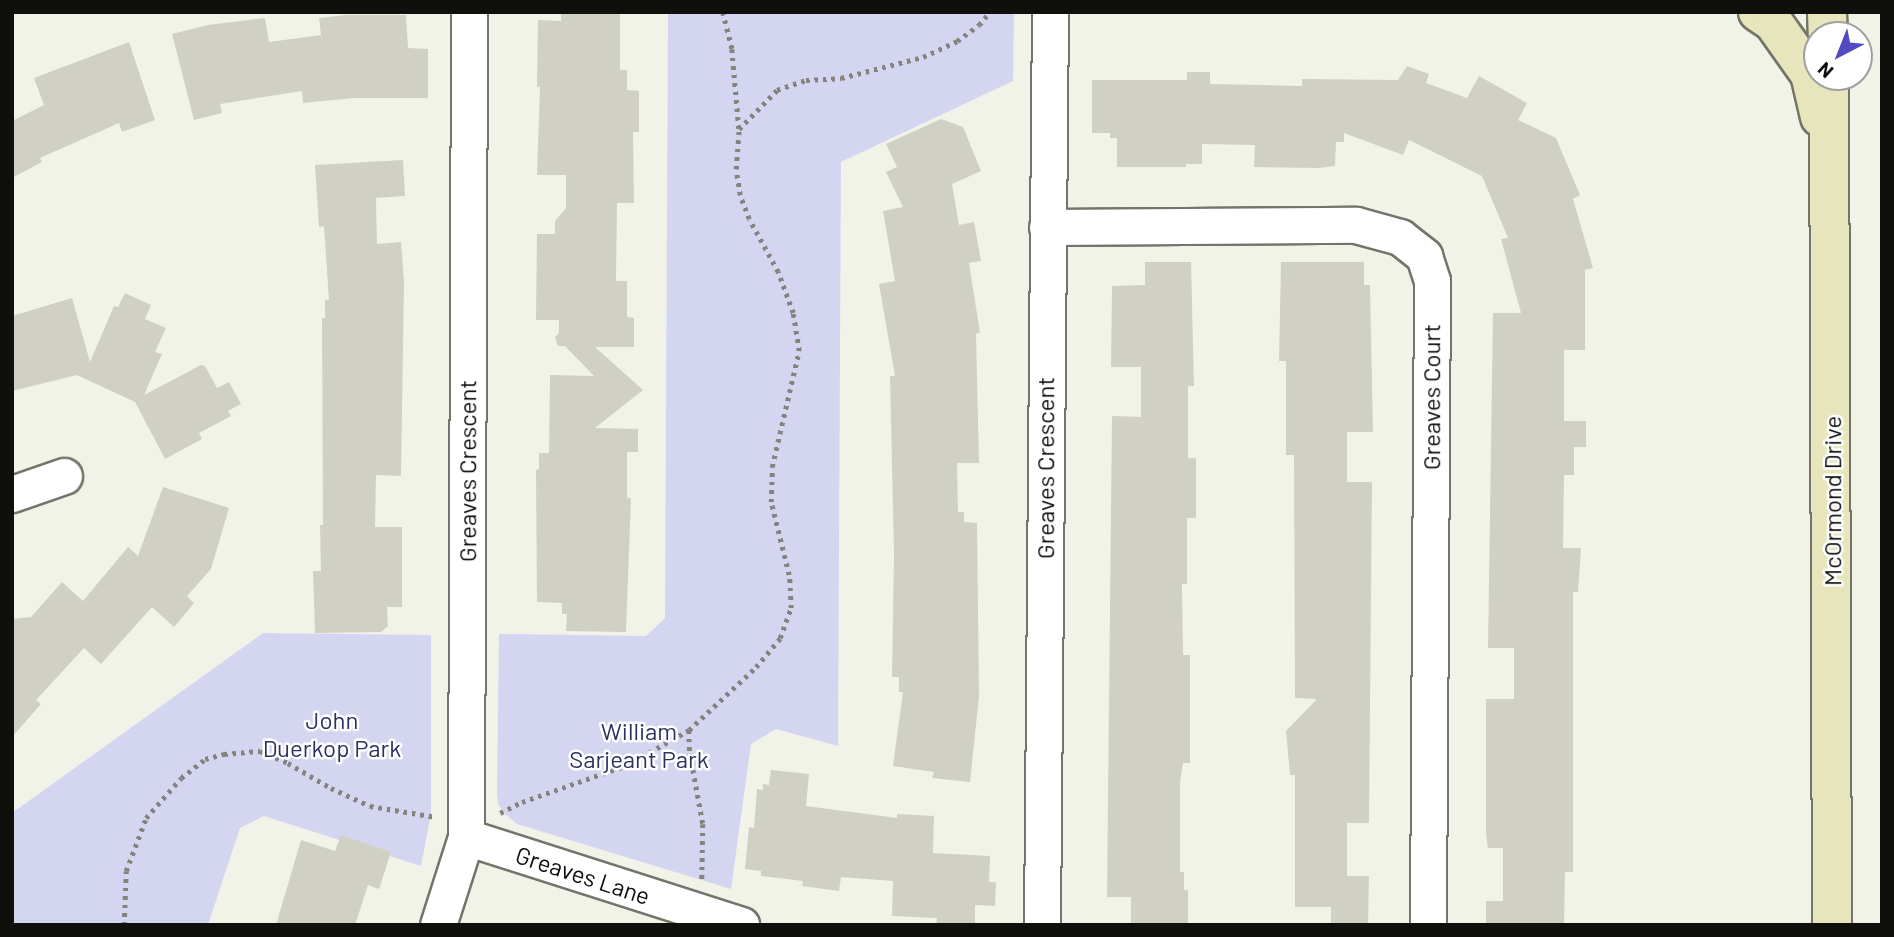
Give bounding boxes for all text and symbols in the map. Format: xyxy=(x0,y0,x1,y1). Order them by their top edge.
north arrow xyxy=(1803,21,1873,91)
text: N xyxy=(1813,58,1837,83)
street label: Greaves Court xyxy=(1417,324,1445,470)
street label: Greaves Crescent xyxy=(1031,377,1059,559)
street label: Greaves Crescent xyxy=(453,380,481,562)
street label: McOrmond Drive xyxy=(1818,416,1846,586)
park label: John Duerkop Park xyxy=(263,706,401,762)
park label: William Sarjeant Park xyxy=(569,717,709,773)
street label: Greaves Lane xyxy=(512,840,654,910)

